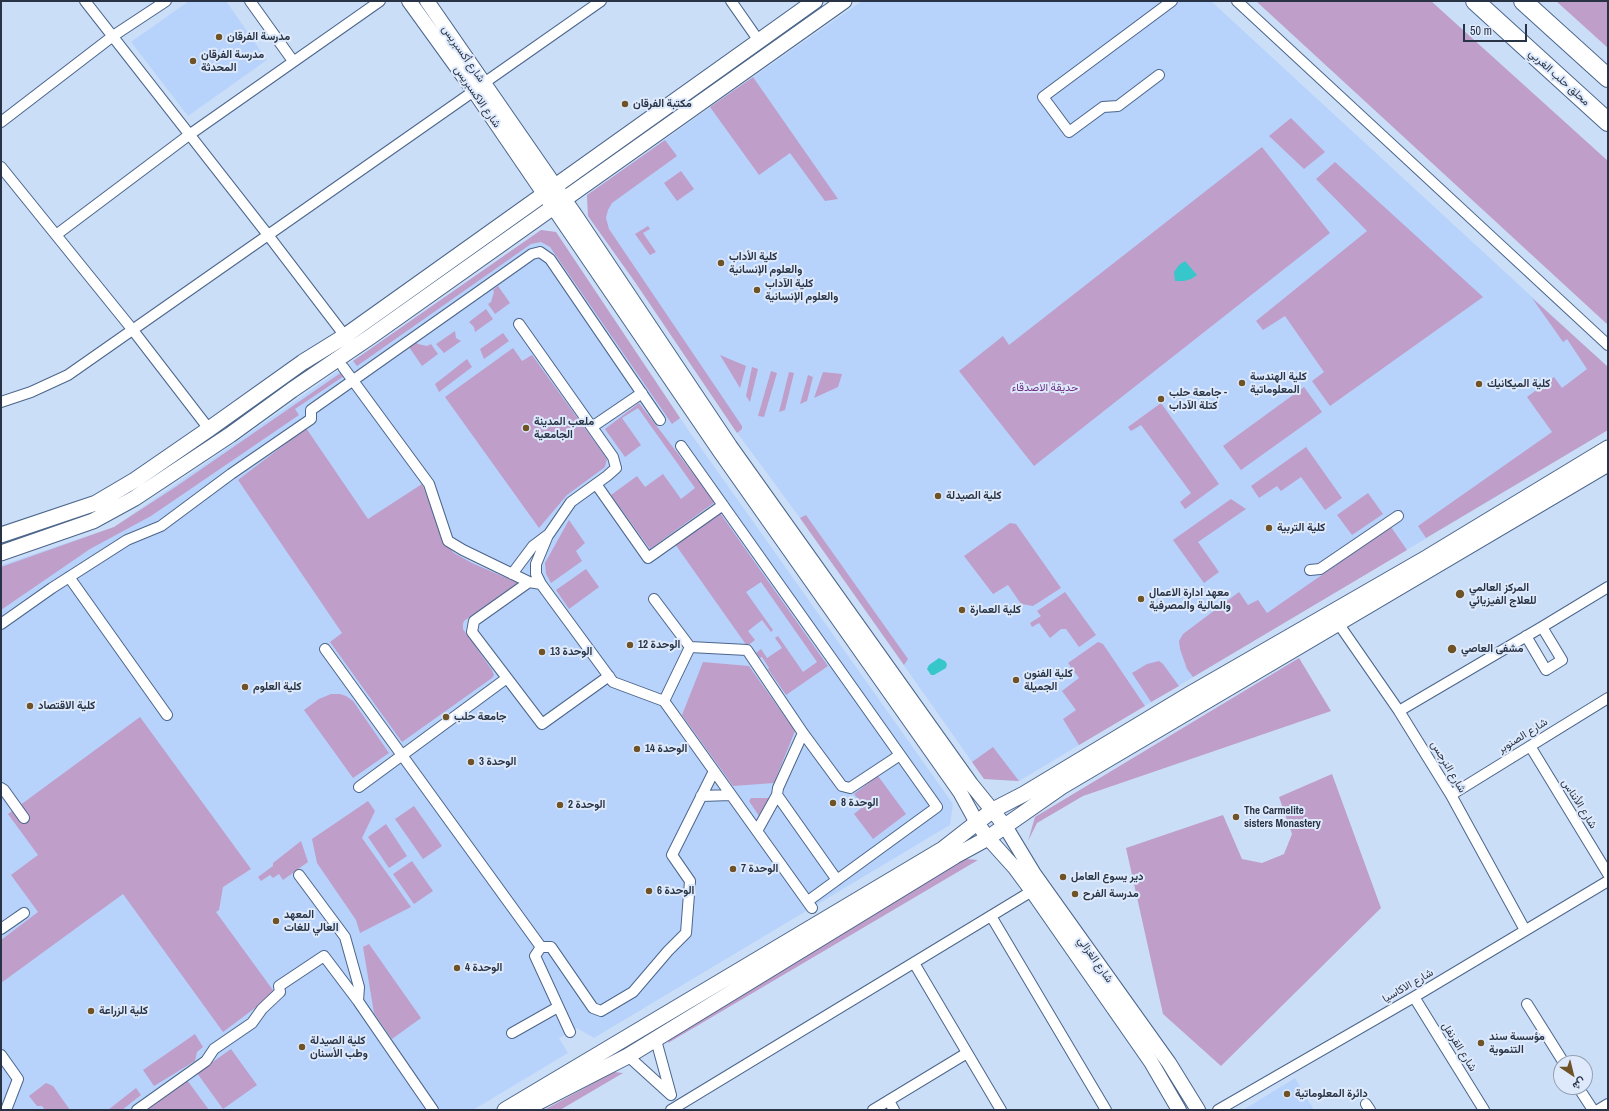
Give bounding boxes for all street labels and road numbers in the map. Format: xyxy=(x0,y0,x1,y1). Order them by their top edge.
street label: شارع أكسبريس xyxy=(439,23,487,85)
street label: محلق حلب الغربي xyxy=(1526,47,1592,109)
street label: شارع الاكسبريس xyxy=(451,63,503,131)
street label: شارع الصنوبر xyxy=(1496,716,1550,756)
street label: شارع النرجس xyxy=(1427,739,1469,795)
street label: شارع الأنناس xyxy=(1559,777,1599,831)
street label: شارع الغزالي xyxy=(1074,935,1116,985)
street label: شارع الاكاسيا xyxy=(1380,966,1436,1006)
street label: شارع القرنفل xyxy=(1439,1020,1479,1074)

